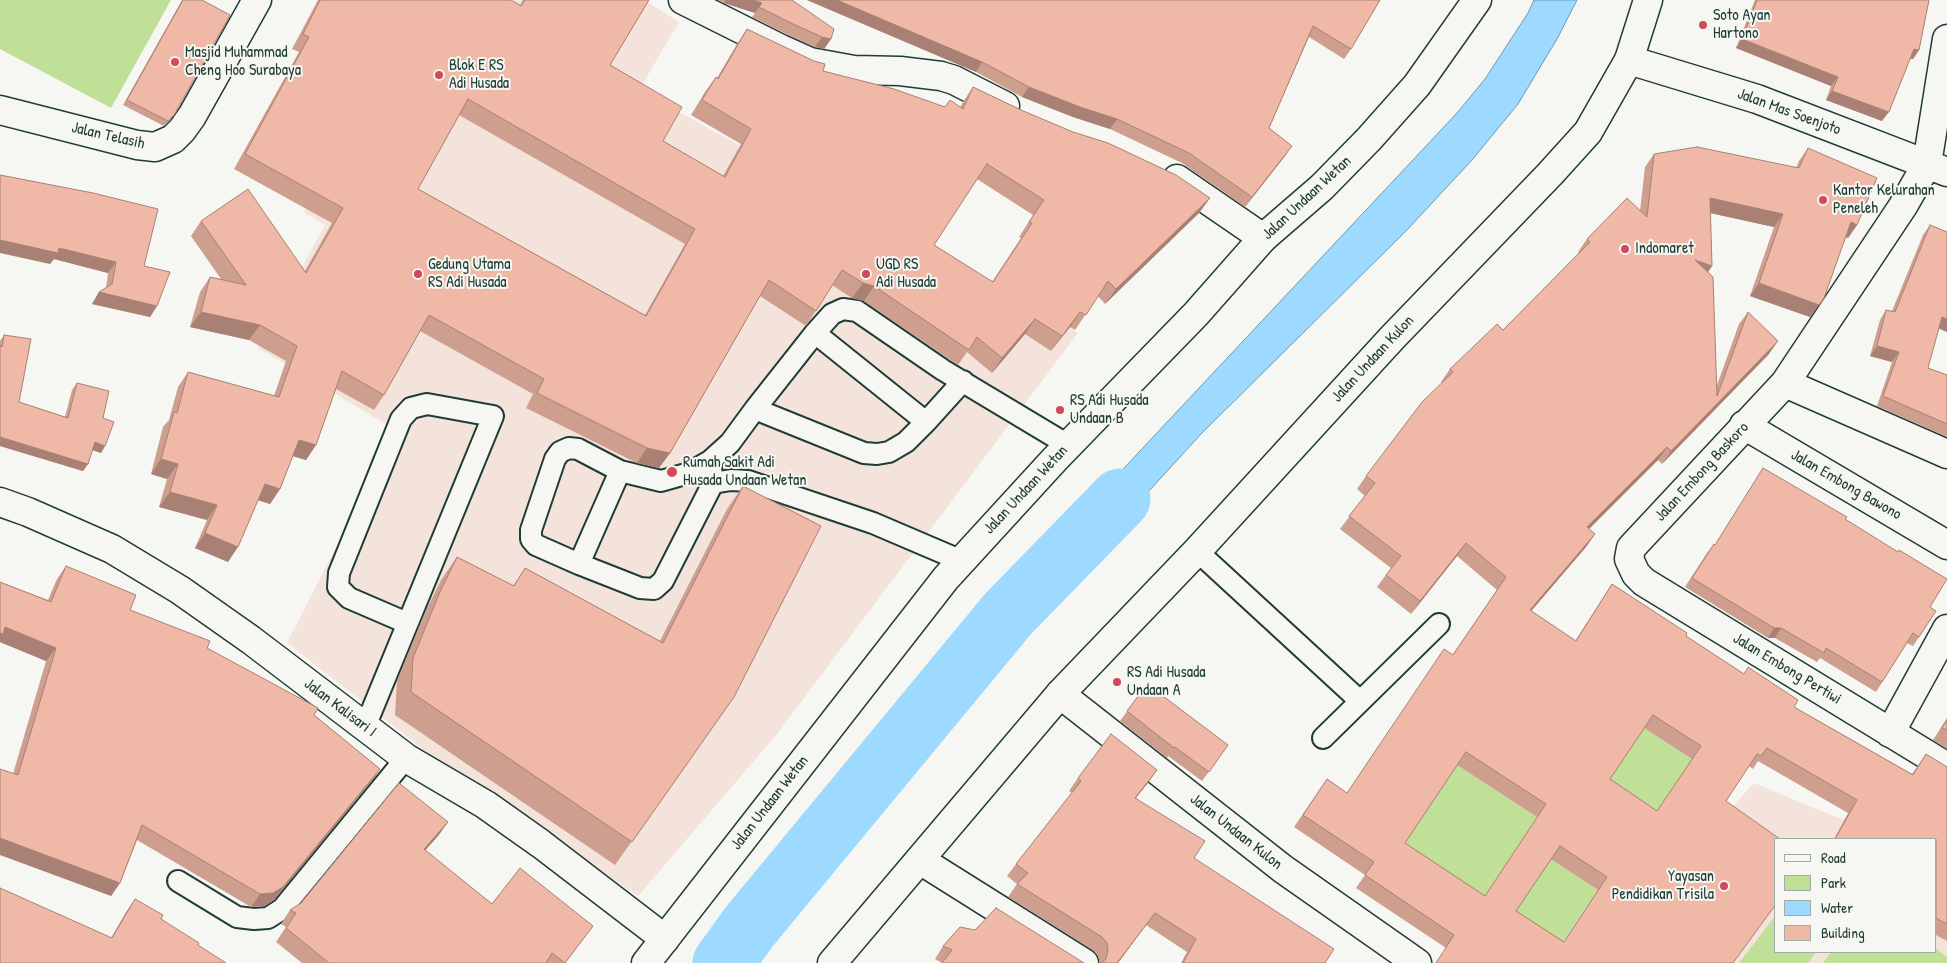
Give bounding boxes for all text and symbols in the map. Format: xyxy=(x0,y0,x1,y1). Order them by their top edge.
place label: Soto Ayan Hartono xyxy=(1713,6,1771,44)
marker: Soto Ayan Hartono xyxy=(1697,19,1709,31)
place label: Masjid Muhammad Cheng Hoo Surabaya xyxy=(185,43,301,81)
marker: Masjid Muhammad Cheng Hoo Surabaya xyxy=(169,56,181,68)
place label: Blok E RS Adi Husada xyxy=(449,56,509,94)
marker: Blok E RS Adi Husada xyxy=(433,69,445,81)
street label: Jalan Mas Soenjoto xyxy=(1735,84,1843,140)
street label: Jalan Telasih xyxy=(70,118,146,154)
street label: Jalan Undaan Wetan xyxy=(1259,152,1355,244)
place label: Kantor Kelurahan Peneleh xyxy=(1833,181,1935,219)
marker: Kantor Kelurahan Peneleh xyxy=(1817,194,1829,206)
place label: Indomaret xyxy=(1635,239,1694,259)
marker: Indomaret xyxy=(1619,243,1631,255)
place label: Gedung Utama RS Adi Husada xyxy=(428,255,510,293)
place label: UGD RS Adi Husada xyxy=(876,255,936,293)
marker: Gedung Utama RS Adi Husada xyxy=(412,268,424,280)
marker: UGD RS Adi Husada xyxy=(860,268,872,280)
street label: Jalan Undaan Kulon xyxy=(1328,311,1418,407)
place label: RS Adi Husada Undaan B xyxy=(1070,391,1148,429)
marker: RS Adi Husada Undaan B xyxy=(1054,404,1066,416)
street label: Jalan Embong Baskoro xyxy=(1651,418,1753,526)
street label: Jalan Undaan Wetan xyxy=(980,442,1072,538)
street label: Jalan Embong Bawono xyxy=(1787,446,1905,524)
place label: Rumah Sakit Adi Husada Undaan Wetan xyxy=(683,453,806,491)
marker: Rumah Sakit Adi Husada Undaan Wetan xyxy=(665,465,679,479)
street label: Jalan Embong Pertiwi xyxy=(1729,629,1845,709)
place label: RS Adi Husada Undaan A xyxy=(1127,663,1205,701)
street label: Jalan Kalisari I xyxy=(300,675,380,741)
marker: RS Adi Husada Undaan A xyxy=(1111,676,1123,688)
street label: Jalan Undaan Wetan xyxy=(727,752,813,854)
street label: Jalan Undaan Kulon xyxy=(1186,790,1286,874)
legend xyxy=(1774,838,1937,953)
text: Road xyxy=(1821,847,1846,868)
place label: Yayasan Pendidikan Trisila xyxy=(1612,867,1714,905)
text: Park xyxy=(1821,872,1846,893)
marker: Yayasan Pendidikan Trisila xyxy=(1718,880,1730,892)
text: Water xyxy=(1821,897,1853,918)
text: Building xyxy=(1821,922,1865,943)

